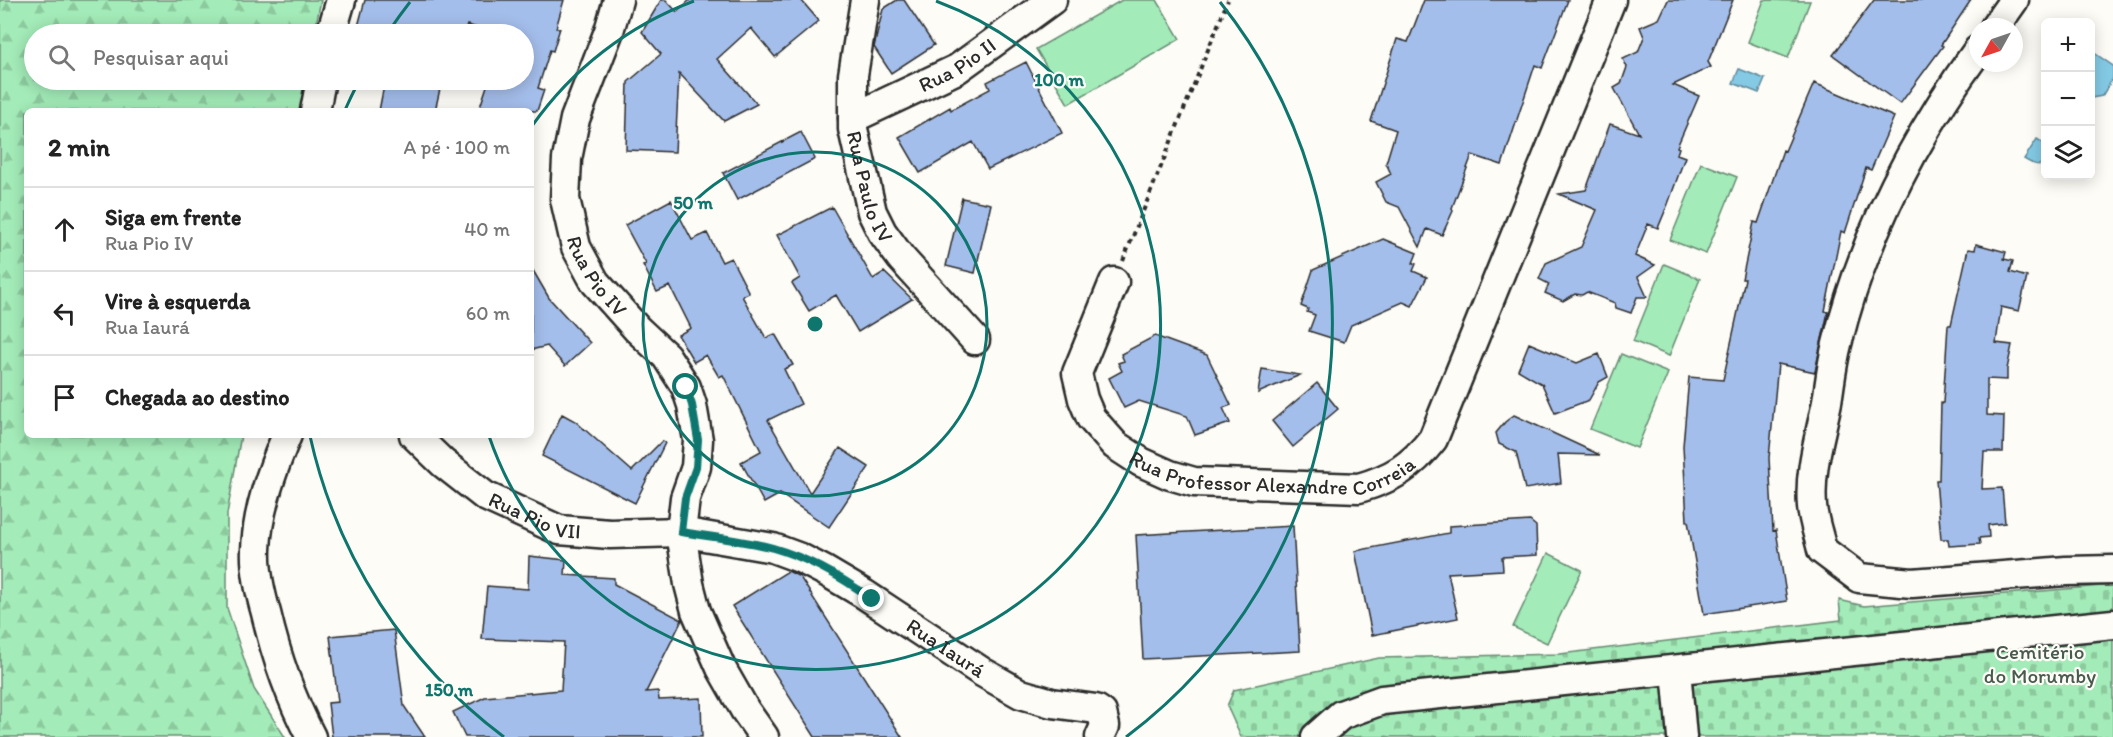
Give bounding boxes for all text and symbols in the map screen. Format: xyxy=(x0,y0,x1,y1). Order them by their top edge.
north arrow xyxy=(1969,18,2023,72)
map controls xyxy=(2041,18,2095,180)
button: + xyxy=(2041,18,2095,72)
search box xyxy=(24,24,534,90)
street label: Rua Pio II xyxy=(915,32,1000,97)
icon: search xyxy=(45,41,78,74)
text: Pesquisar aqui xyxy=(93,44,229,71)
text: 100 m xyxy=(1034,69,1085,91)
button: − xyxy=(2041,72,2095,126)
button: layers xyxy=(2041,126,2095,180)
street label: Rua Paulo IV xyxy=(842,128,899,248)
text: 2 min xyxy=(48,131,110,163)
text: A pé · 100 m xyxy=(404,135,510,159)
text: 50 m xyxy=(673,192,714,214)
text: Siga em frente xyxy=(105,204,241,231)
icon: ahead xyxy=(48,213,81,246)
text: 40 m xyxy=(464,217,510,241)
text: Rua Pio IV xyxy=(105,231,193,255)
street label: Rua Pio IV xyxy=(562,233,633,322)
text: Vire à esquerda xyxy=(105,288,250,315)
icon: left xyxy=(48,297,81,330)
text: 60 m xyxy=(466,301,510,325)
centre of rings xyxy=(805,314,825,334)
text: Rua Iaurá xyxy=(105,315,190,339)
route start xyxy=(672,373,698,399)
icon: arrive xyxy=(48,381,81,414)
text: Chegada ao destino xyxy=(105,384,289,411)
street label: Rua Professor Alexandre Correia xyxy=(1124,437,1418,467)
text: Rua Professor Alexandre Correia xyxy=(1125,445,1420,501)
street label: Rua Pio VII xyxy=(485,486,582,544)
route end xyxy=(858,585,884,611)
street label: Rua Iaurá xyxy=(902,613,990,683)
park label: Cemitério do Morumby xyxy=(1984,639,2096,688)
text: 150 m xyxy=(425,679,474,701)

